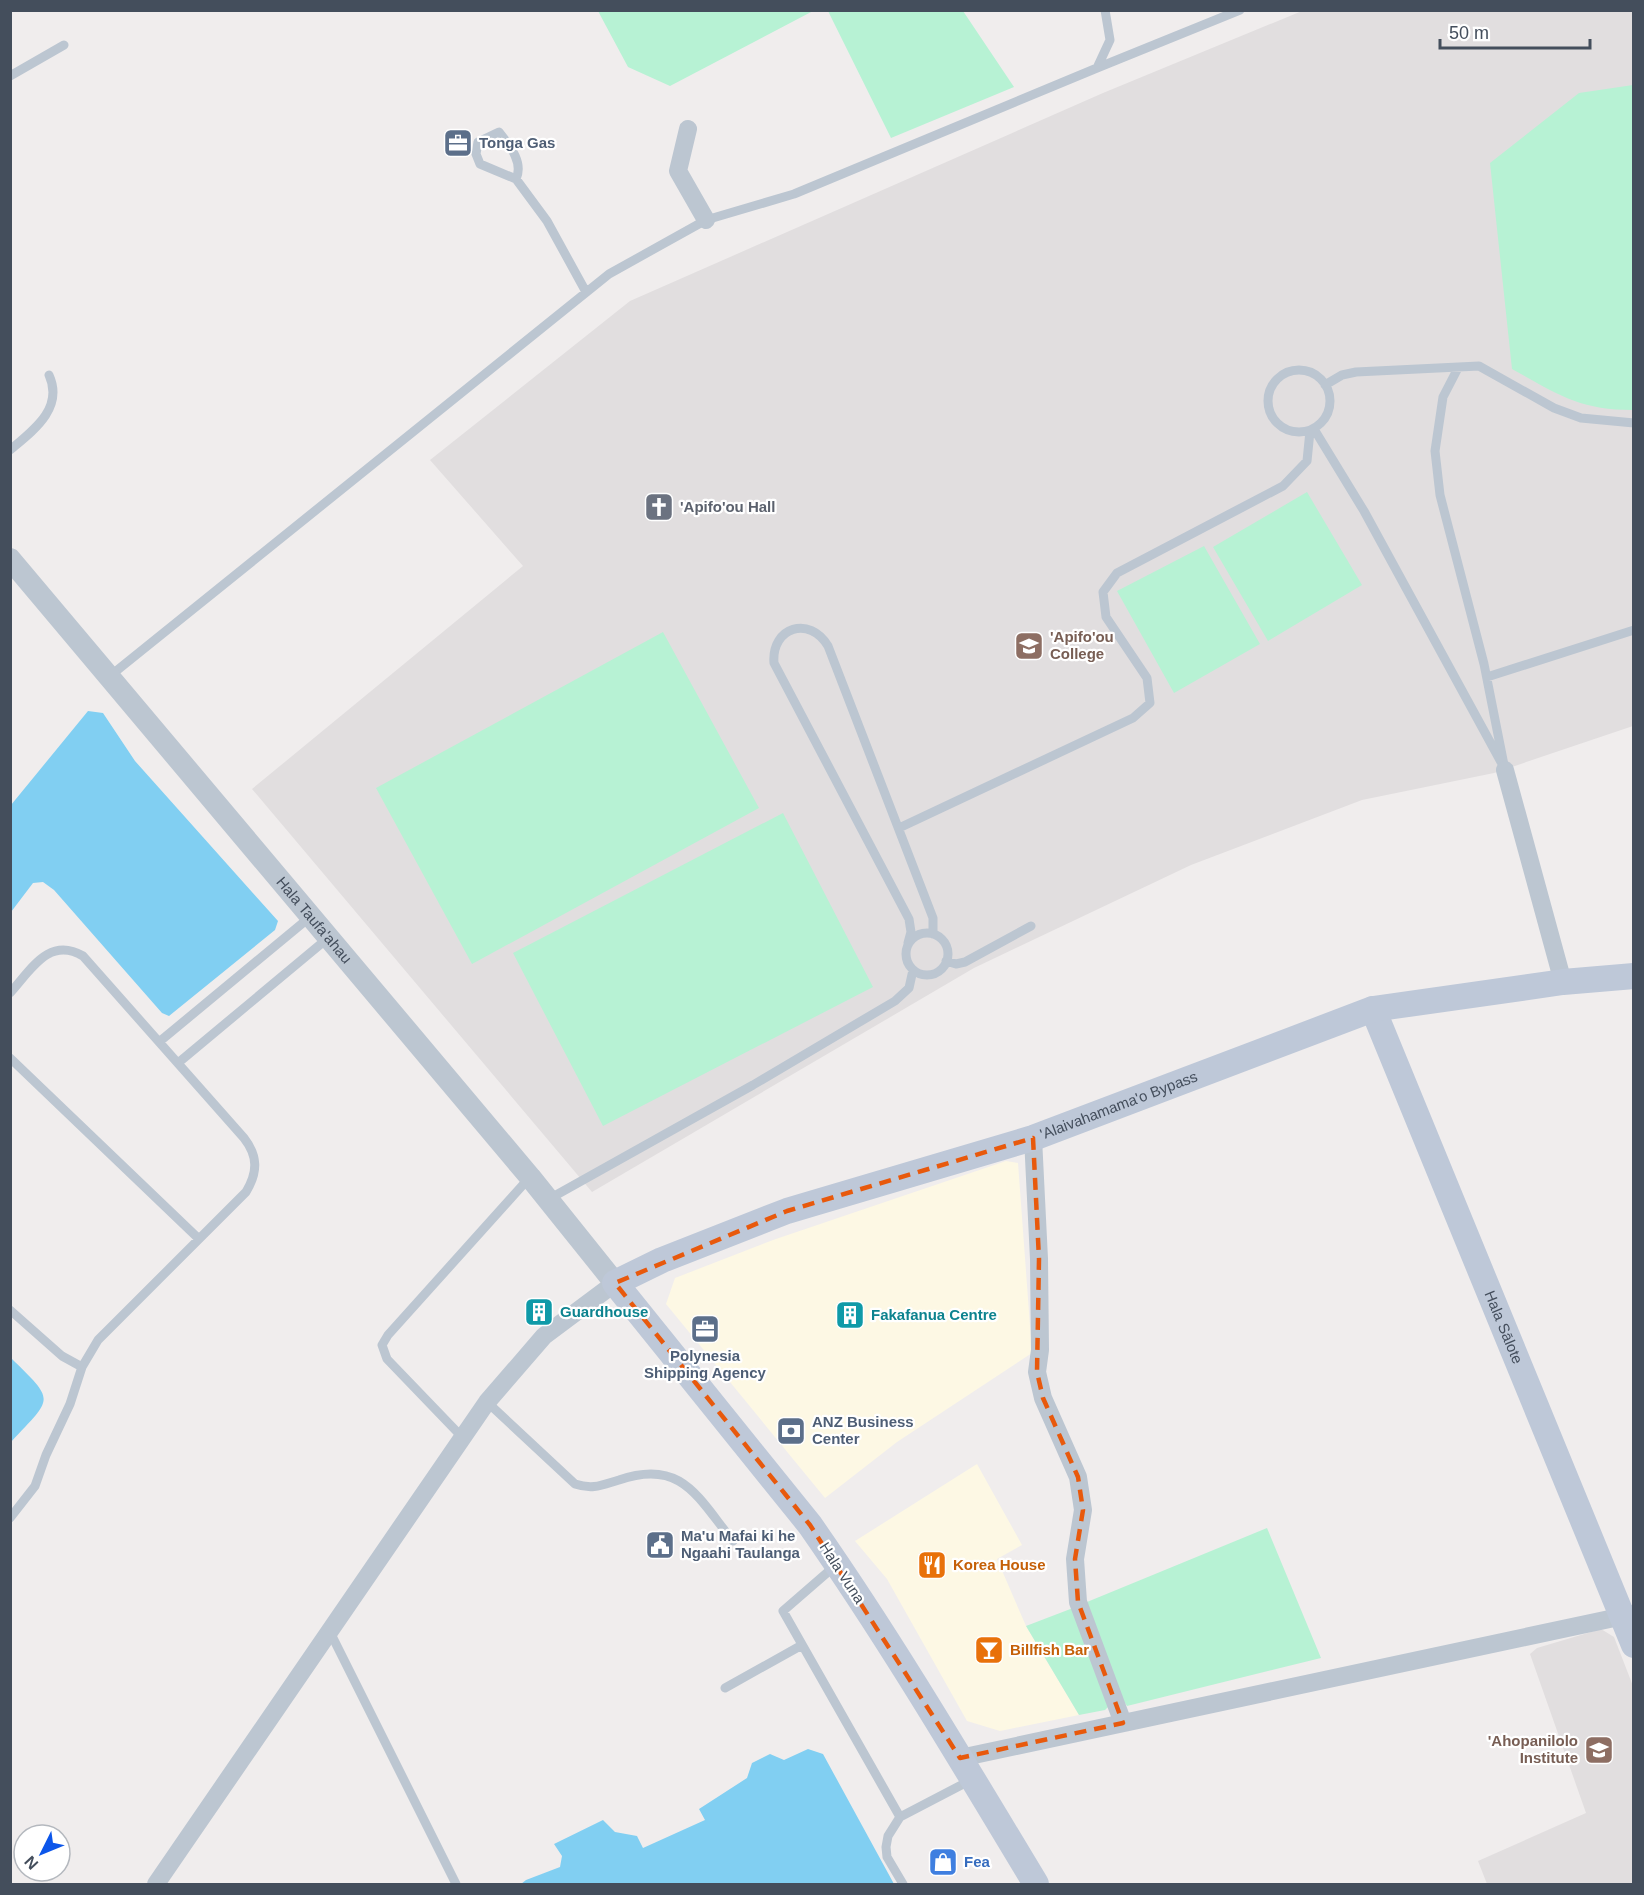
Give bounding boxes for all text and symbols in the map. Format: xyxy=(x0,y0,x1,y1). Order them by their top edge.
scale bar xyxy=(1440,12,1590,50)
text: 50 m xyxy=(1449,23,1489,43)
office icon: Tonga Gas xyxy=(442,127,474,159)
place label: Tonga Gas xyxy=(479,134,555,151)
church icon: 'Apifo'ou Hall xyxy=(643,491,675,523)
place label: 'Apifo'ou Hall xyxy=(680,498,775,515)
place label: 'Apifo'ou College xyxy=(1050,628,1114,662)
school or university icon: 'Apifo'ou College xyxy=(1013,630,1045,662)
street label: Hala Taufa'ahau xyxy=(273,873,355,967)
street label: 'Alaivahamama'o Bypass xyxy=(1038,1067,1200,1143)
street label: Hala Sālote xyxy=(1481,1288,1527,1366)
building icon: Guardhouse xyxy=(523,1296,555,1328)
building icon: Fakafanua Centre xyxy=(834,1299,866,1331)
place label: Guardhouse xyxy=(560,1303,648,1320)
place label: Fakafanua Centre xyxy=(871,1306,997,1323)
office icon: Polynesia Shipping Agency xyxy=(689,1313,721,1345)
place label: Polynesia Shipping Agency xyxy=(644,1347,767,1381)
place label: ANZ Business Center xyxy=(812,1413,914,1447)
bank icon: ANZ Business Center xyxy=(775,1415,807,1447)
place label: Ma'u Mafai ki he Ngaahi Taulanga xyxy=(681,1527,801,1561)
public building icon: Ma'u Mafai ki he Ngaahi Taulanga xyxy=(644,1529,676,1561)
street label: Hala Vuna xyxy=(816,1539,869,1607)
restaurant icon: Korea House xyxy=(916,1549,948,1581)
place label: Korea House xyxy=(953,1556,1046,1573)
bar icon: Billfish Bar xyxy=(973,1634,1005,1666)
place label: Billfish Bar xyxy=(1010,1641,1089,1658)
place label: 'Ahopanilolo Institute xyxy=(1488,1732,1578,1766)
school or university icon: 'Ahopanilolo Institute xyxy=(1583,1734,1615,1766)
north arrow xyxy=(12,1823,72,1883)
shop icon: Fea xyxy=(927,1846,959,1878)
text: N xyxy=(21,1853,42,1873)
place label: Fea xyxy=(964,1853,991,1870)

